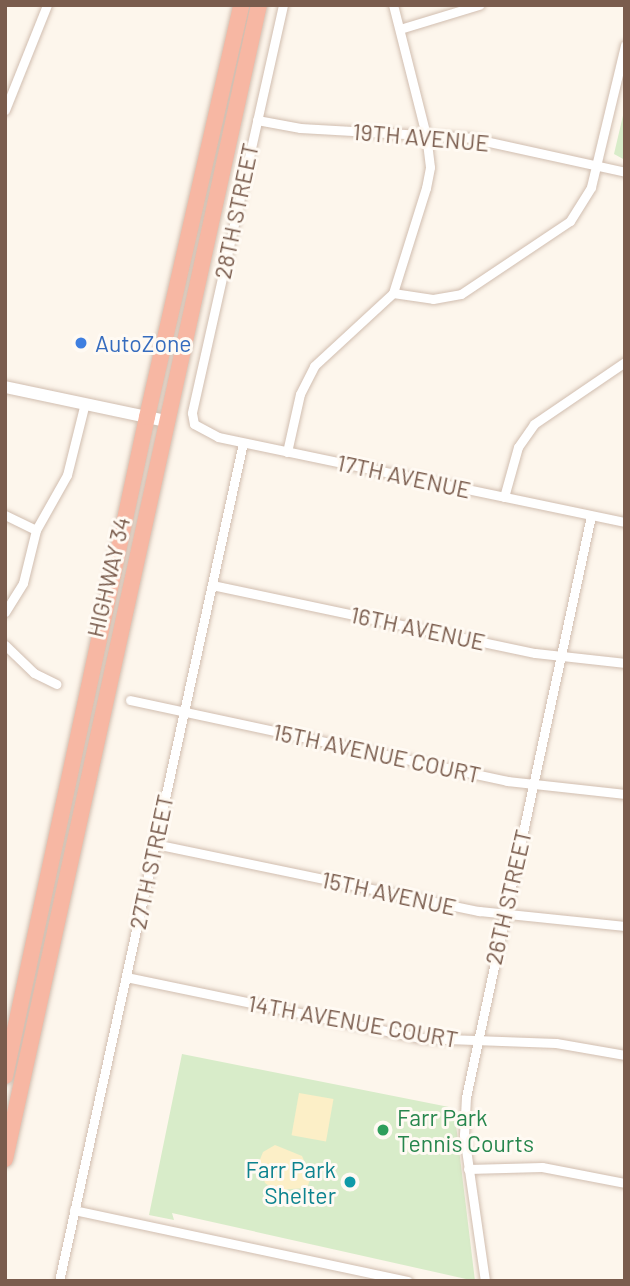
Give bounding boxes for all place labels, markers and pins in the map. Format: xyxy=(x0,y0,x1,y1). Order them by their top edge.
place label: AutoZone xyxy=(95,329,192,357)
marker: AutoZone xyxy=(73,335,89,351)
place label: Farr Park Tennis Courts xyxy=(397,1103,534,1157)
marker: Farr Park Tennis Courts xyxy=(375,1122,391,1138)
place label: Farr Park Shelter xyxy=(245,1155,336,1209)
marker: Farr Park Shelter xyxy=(342,1174,358,1190)

